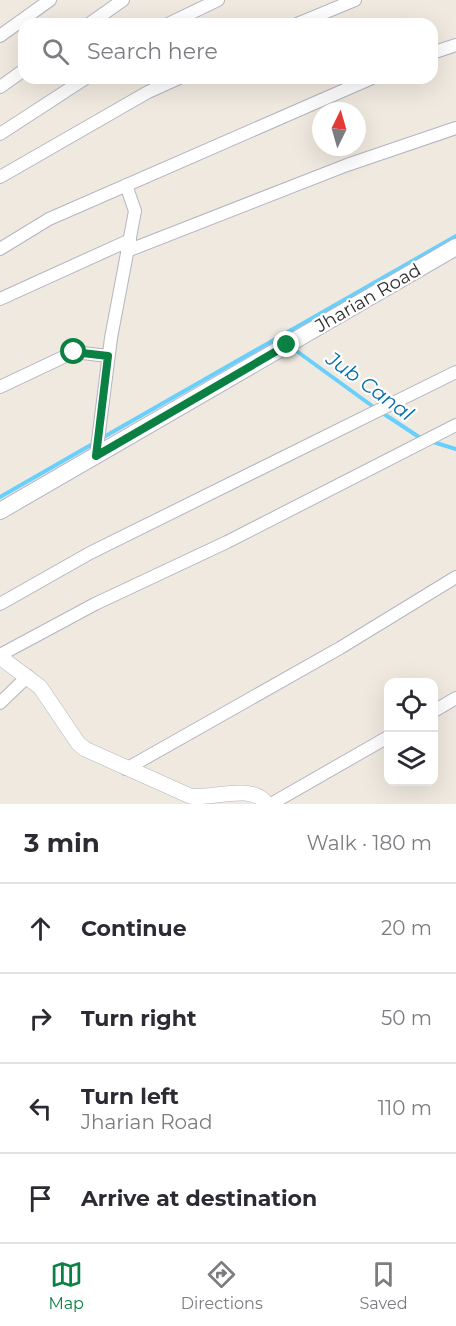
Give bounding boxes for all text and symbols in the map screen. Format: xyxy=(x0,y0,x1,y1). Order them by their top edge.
search box xyxy=(18,18,438,84)
icon: search xyxy=(39,35,72,68)
text: Search here xyxy=(87,38,218,65)
north arrow xyxy=(312,102,366,156)
street label: Jharian Road xyxy=(310,259,425,338)
route end xyxy=(273,331,299,357)
route start xyxy=(60,338,86,364)
water label: Jub Canal xyxy=(321,346,419,426)
map controls xyxy=(384,678,438,786)
button: locate xyxy=(384,678,438,732)
button: layers xyxy=(384,732,438,786)
text: 3 min xyxy=(24,827,100,859)
text: Walk · 180 m xyxy=(307,831,432,855)
icon: ahead xyxy=(24,912,57,945)
text: Continue xyxy=(81,915,187,942)
text: 20 m xyxy=(381,916,432,940)
icon: right xyxy=(24,1002,57,1035)
text: Turn right xyxy=(81,1005,196,1032)
text: 50 m xyxy=(381,1006,432,1030)
text: Turn left xyxy=(81,1083,179,1110)
icon: left xyxy=(24,1092,57,1125)
text: 110 m xyxy=(378,1096,432,1120)
text: Jharian Road xyxy=(81,1110,212,1134)
icon: arrive xyxy=(24,1182,57,1215)
text: Arrive at destination xyxy=(81,1185,317,1212)
tab: Map xyxy=(48,1258,84,1313)
tab: Directions xyxy=(181,1258,263,1313)
tab: Saved xyxy=(360,1258,408,1313)

